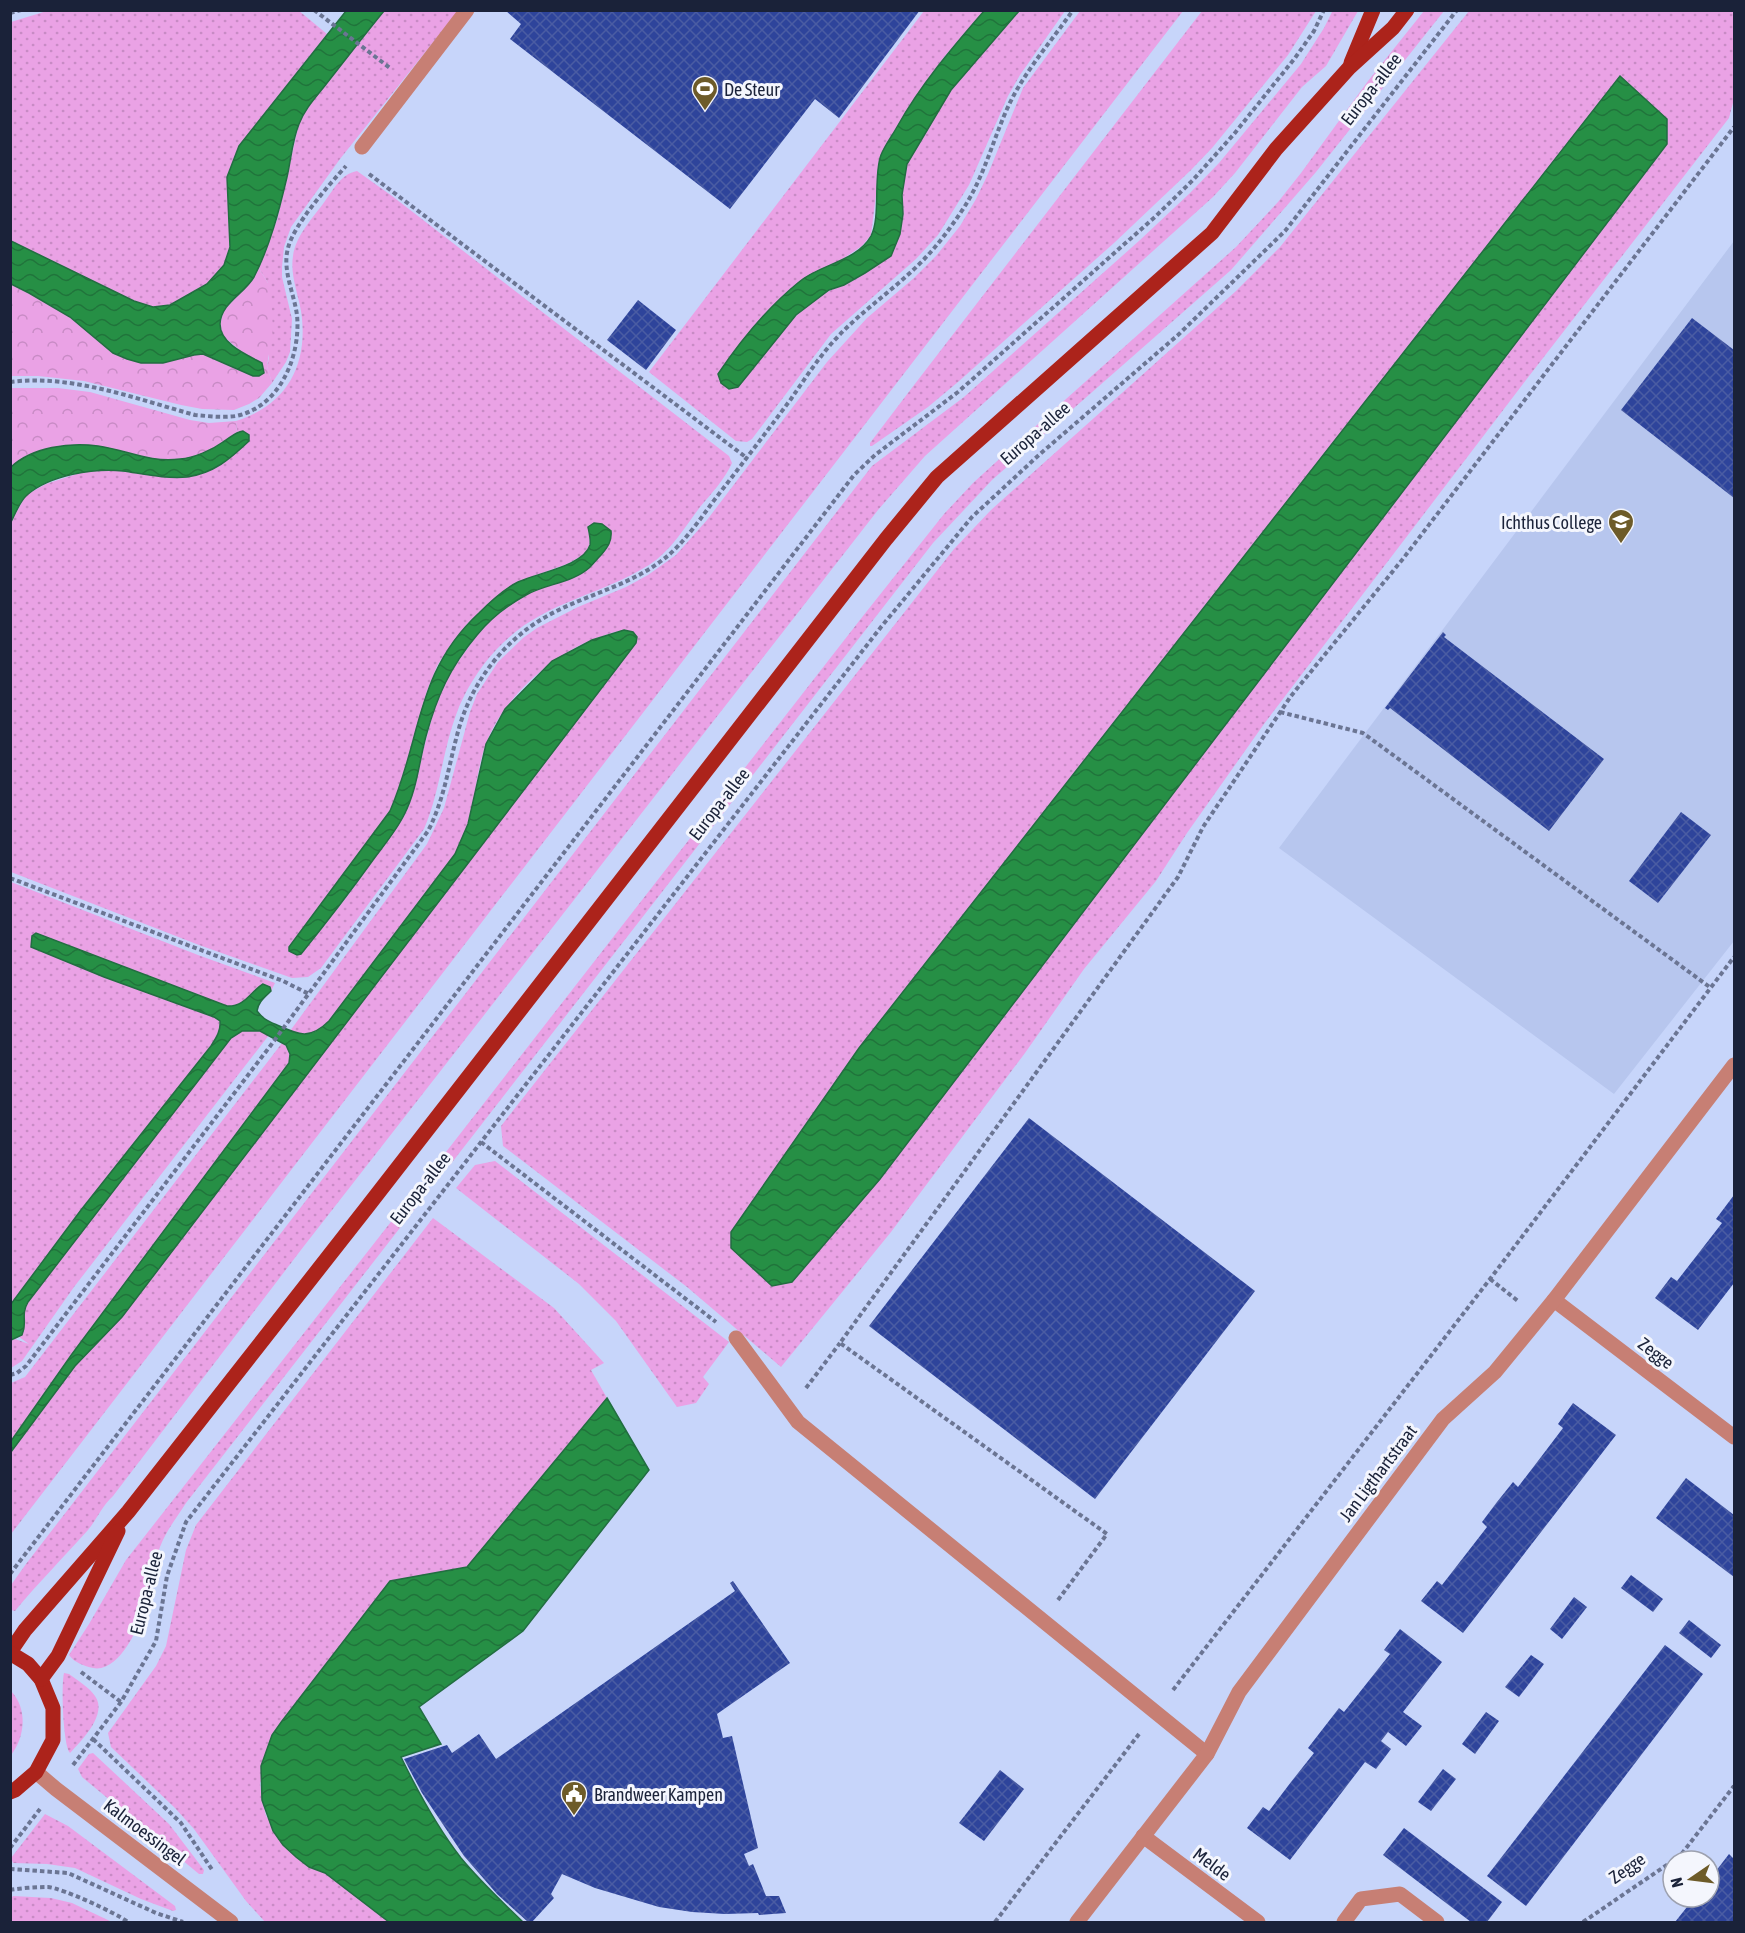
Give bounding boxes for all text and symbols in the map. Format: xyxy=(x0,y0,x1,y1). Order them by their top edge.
street label: Europa-allee xyxy=(1336,49,1406,129)
sports icon: De Steur xyxy=(690,74,720,112)
place label: De Steur xyxy=(724,79,780,100)
street label: Europa-allee xyxy=(996,397,1074,469)
school or university icon: Ichthus College xyxy=(1606,507,1636,545)
place label: Ichthus College xyxy=(1501,512,1602,533)
street label: Europa-allee xyxy=(684,764,754,844)
street label: Europa-allee xyxy=(385,1148,455,1228)
street label: Zegge xyxy=(1634,1333,1678,1373)
street label: Jan Ligthartstraat xyxy=(1335,1421,1421,1525)
street label: Europa-allee xyxy=(125,1549,167,1637)
public building icon: Brandweer Kampen xyxy=(559,1779,589,1817)
place label: Brandweer Kampen xyxy=(594,1784,723,1805)
street label: Kalmoessingel xyxy=(100,1794,190,1870)
street label: Melde xyxy=(1189,1843,1235,1885)
street label: Zegge xyxy=(1605,1848,1649,1888)
north arrow xyxy=(1661,1849,1721,1909)
text: N xyxy=(1667,1876,1686,1889)

